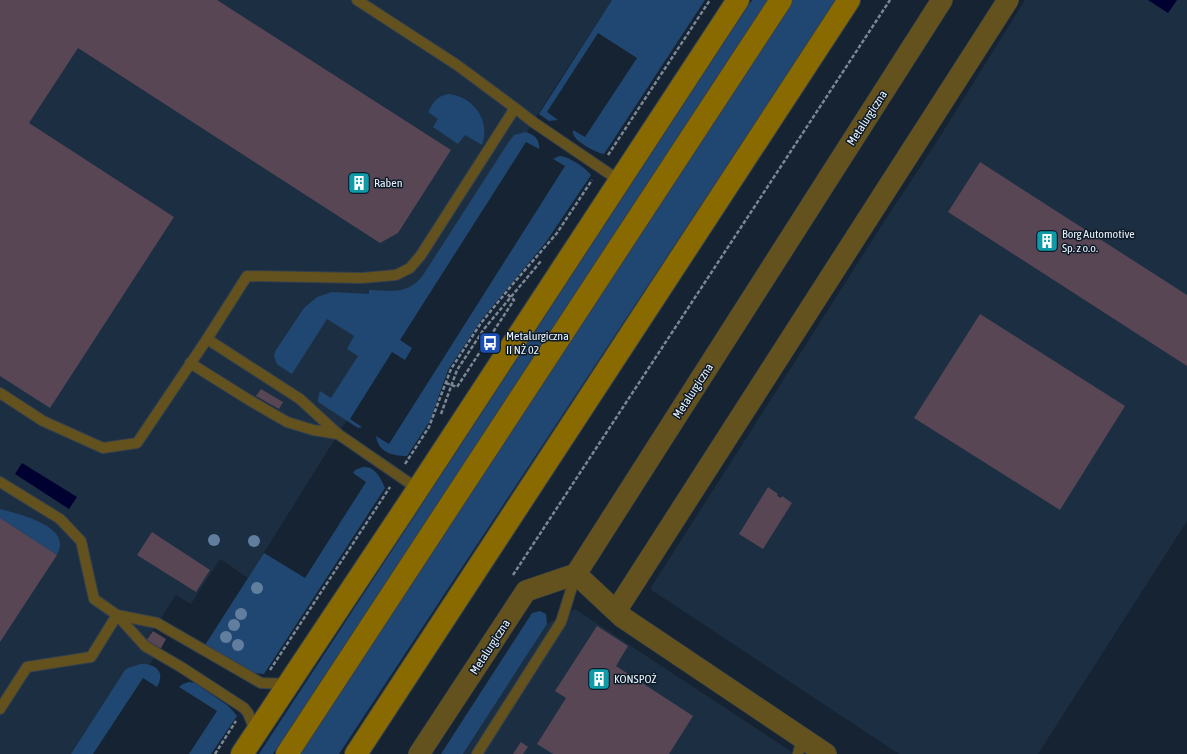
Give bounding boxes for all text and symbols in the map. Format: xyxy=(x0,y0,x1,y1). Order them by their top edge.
street label: Metalurgiczna xyxy=(844,88,890,148)
building icon: Raben xyxy=(346,170,372,196)
place label: Raben xyxy=(374,176,403,190)
place label: Borg Automotive Sp. z o.o. xyxy=(1062,227,1135,255)
building icon: Borg Automotive Sp. z o.o. xyxy=(1034,228,1060,254)
place label: Metalurgiczna II NŻ 02 xyxy=(506,329,569,357)
bus stop icon: Metalurgiczna II NŻ 02 xyxy=(477,330,503,356)
street label: Metalurgiczna xyxy=(670,361,716,421)
street label: Metalurgiczna xyxy=(467,617,513,677)
building icon: KONSPOŻ xyxy=(586,666,612,692)
place label: KONSPOŻ xyxy=(614,672,657,686)

